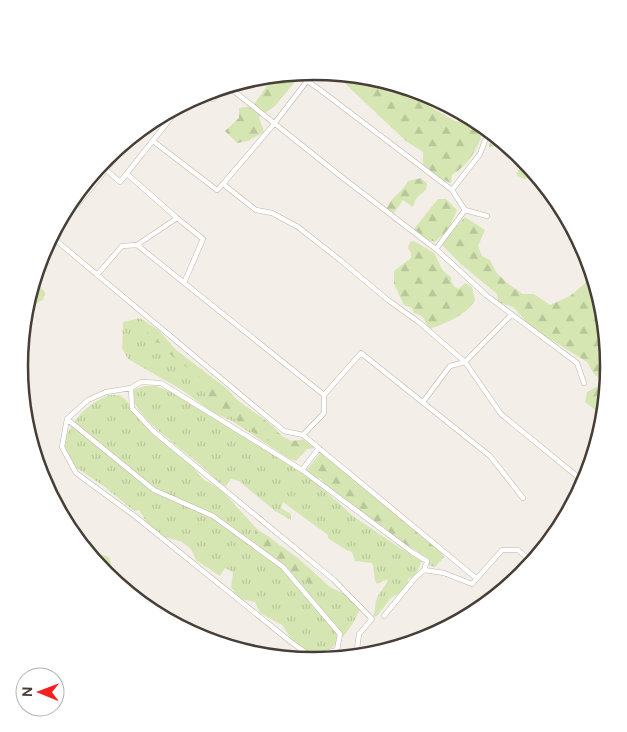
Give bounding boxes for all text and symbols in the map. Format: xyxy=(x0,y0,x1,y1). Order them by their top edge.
north arrow xyxy=(15,667,65,717)
text: N xyxy=(18,687,36,697)

